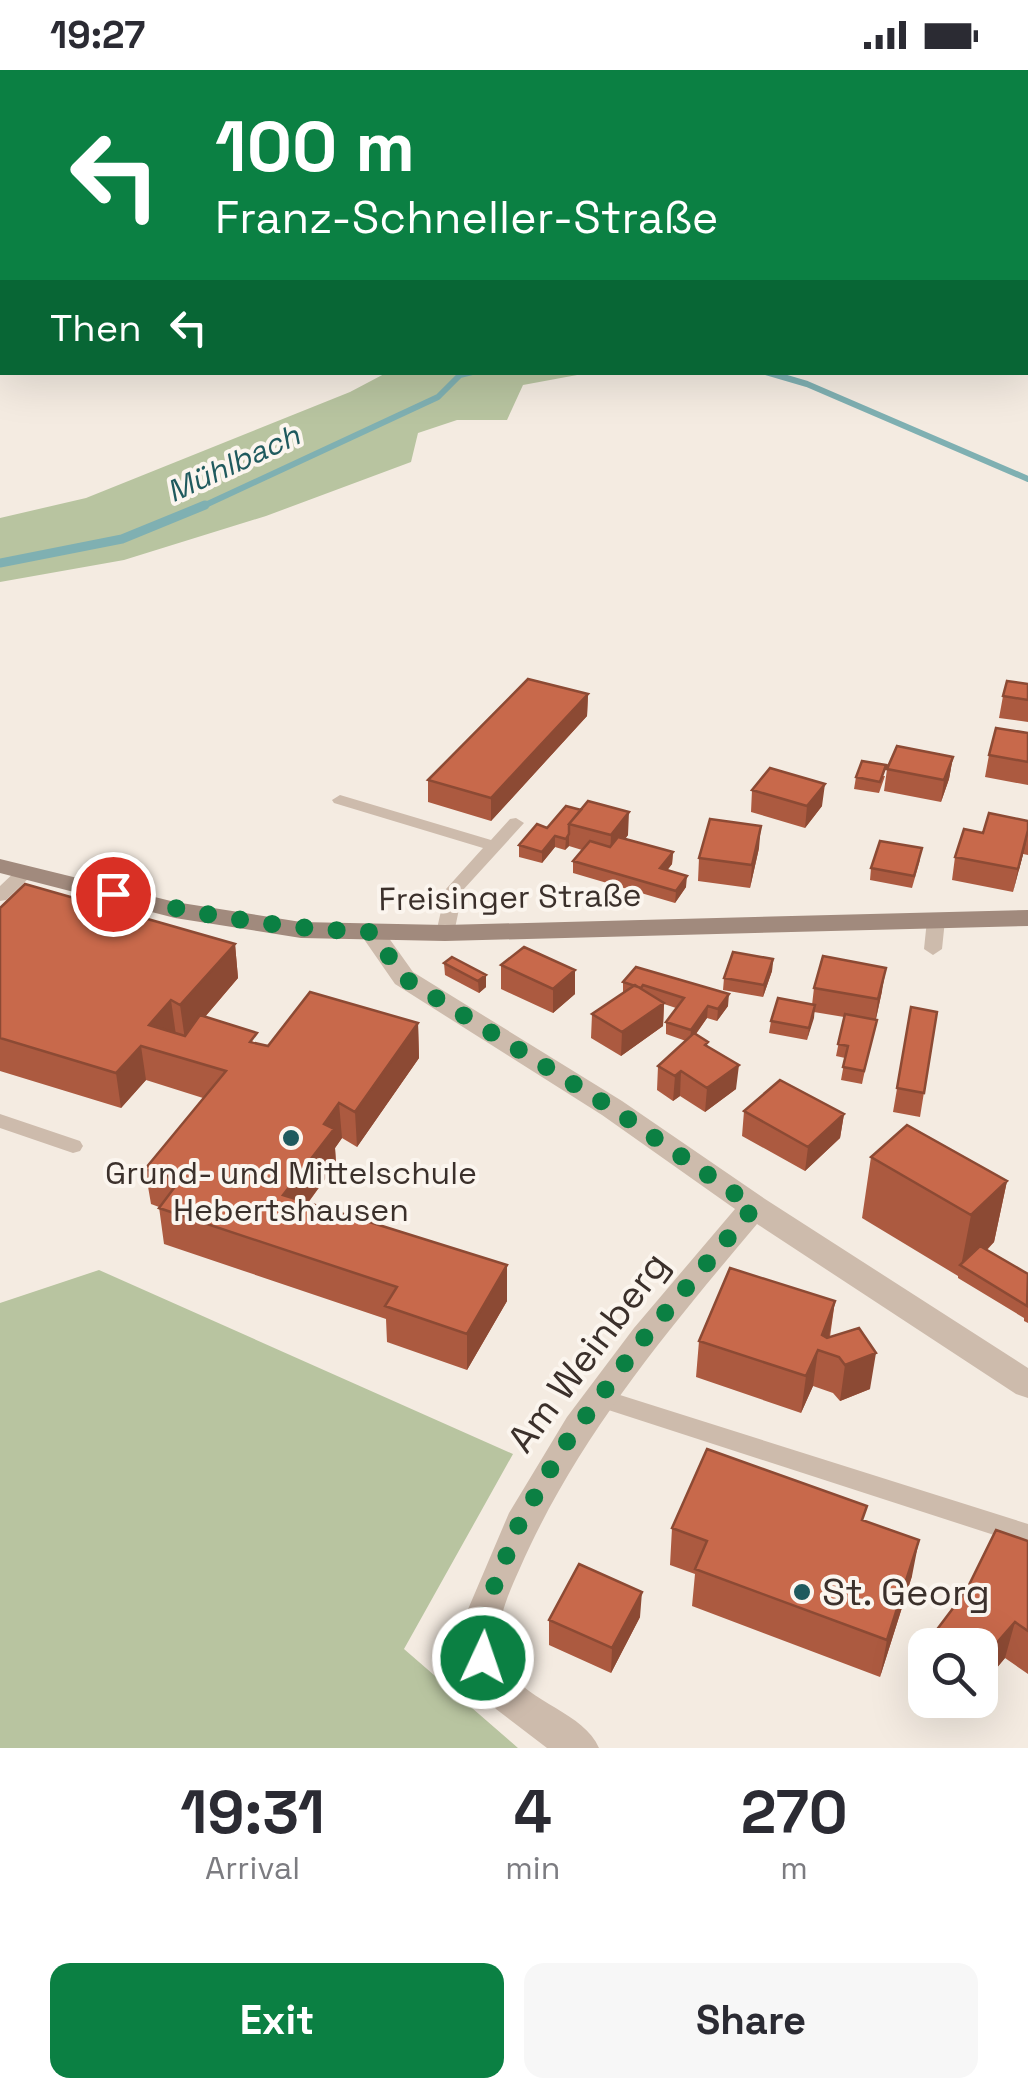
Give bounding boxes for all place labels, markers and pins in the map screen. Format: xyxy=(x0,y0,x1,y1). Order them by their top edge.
pin xyxy=(71,852,156,937)
marker: Grund- und Mittelschule Hebertshausen xyxy=(280,1127,302,1149)
place label: Grund- und Mittelschule Hebertshausen xyxy=(105,1153,477,1230)
place label: St. Georg xyxy=(822,1568,990,1616)
marker: St. Georg xyxy=(791,1581,813,1603)

